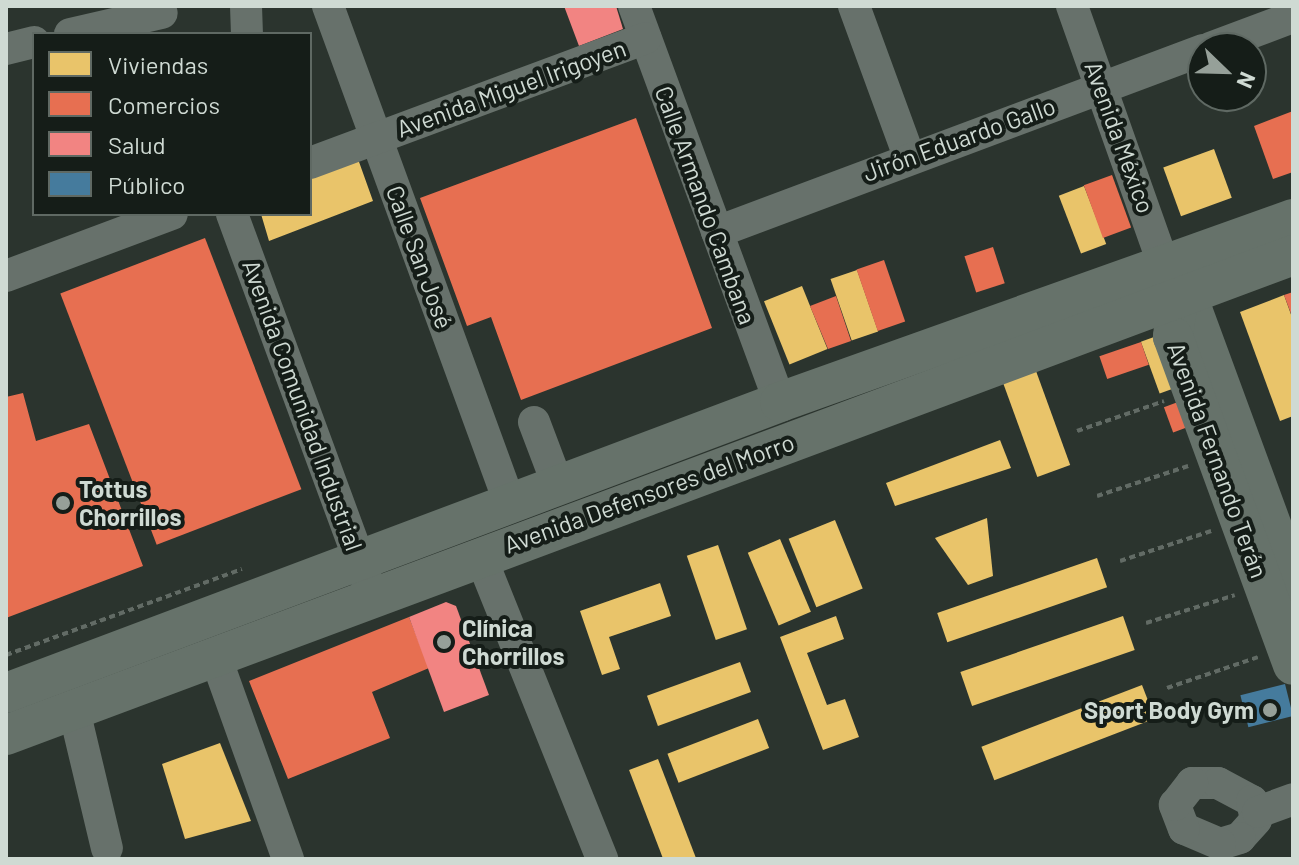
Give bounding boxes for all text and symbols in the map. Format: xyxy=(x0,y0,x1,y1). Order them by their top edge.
legend xyxy=(32,32,312,216)
north arrow xyxy=(1187,32,1267,112)
street label: Avenida Miguel Irigoyen xyxy=(392,33,630,143)
text: Viviendas xyxy=(108,50,208,79)
street label: Avenida México xyxy=(1079,57,1161,217)
text: N xyxy=(1232,69,1262,92)
street label: Calle Armando Cambana xyxy=(649,82,763,328)
text: Comercios xyxy=(108,90,220,119)
street label: Jirón Eduardo Gallo xyxy=(859,91,1059,187)
text: Salud xyxy=(108,130,166,159)
text: Público xyxy=(108,170,185,199)
street label: Calle San José xyxy=(381,181,459,333)
street label: Avenida Comunidad Industrial xyxy=(237,256,369,554)
street label: Avenida Fernando Terán xyxy=(1162,338,1274,582)
street label: Avenida Defensores del Morro xyxy=(500,427,798,559)
place label: Tottus Chorrillos xyxy=(79,475,182,531)
marker: Tottus Chorrillos xyxy=(54,494,72,512)
place label: Clínica Chorrillos xyxy=(462,614,565,670)
marker: Clínica Chorrillos xyxy=(433,631,455,653)
place label: Sport Body Gym xyxy=(1084,696,1254,724)
marker: Sport Body Gym xyxy=(1261,701,1279,719)

